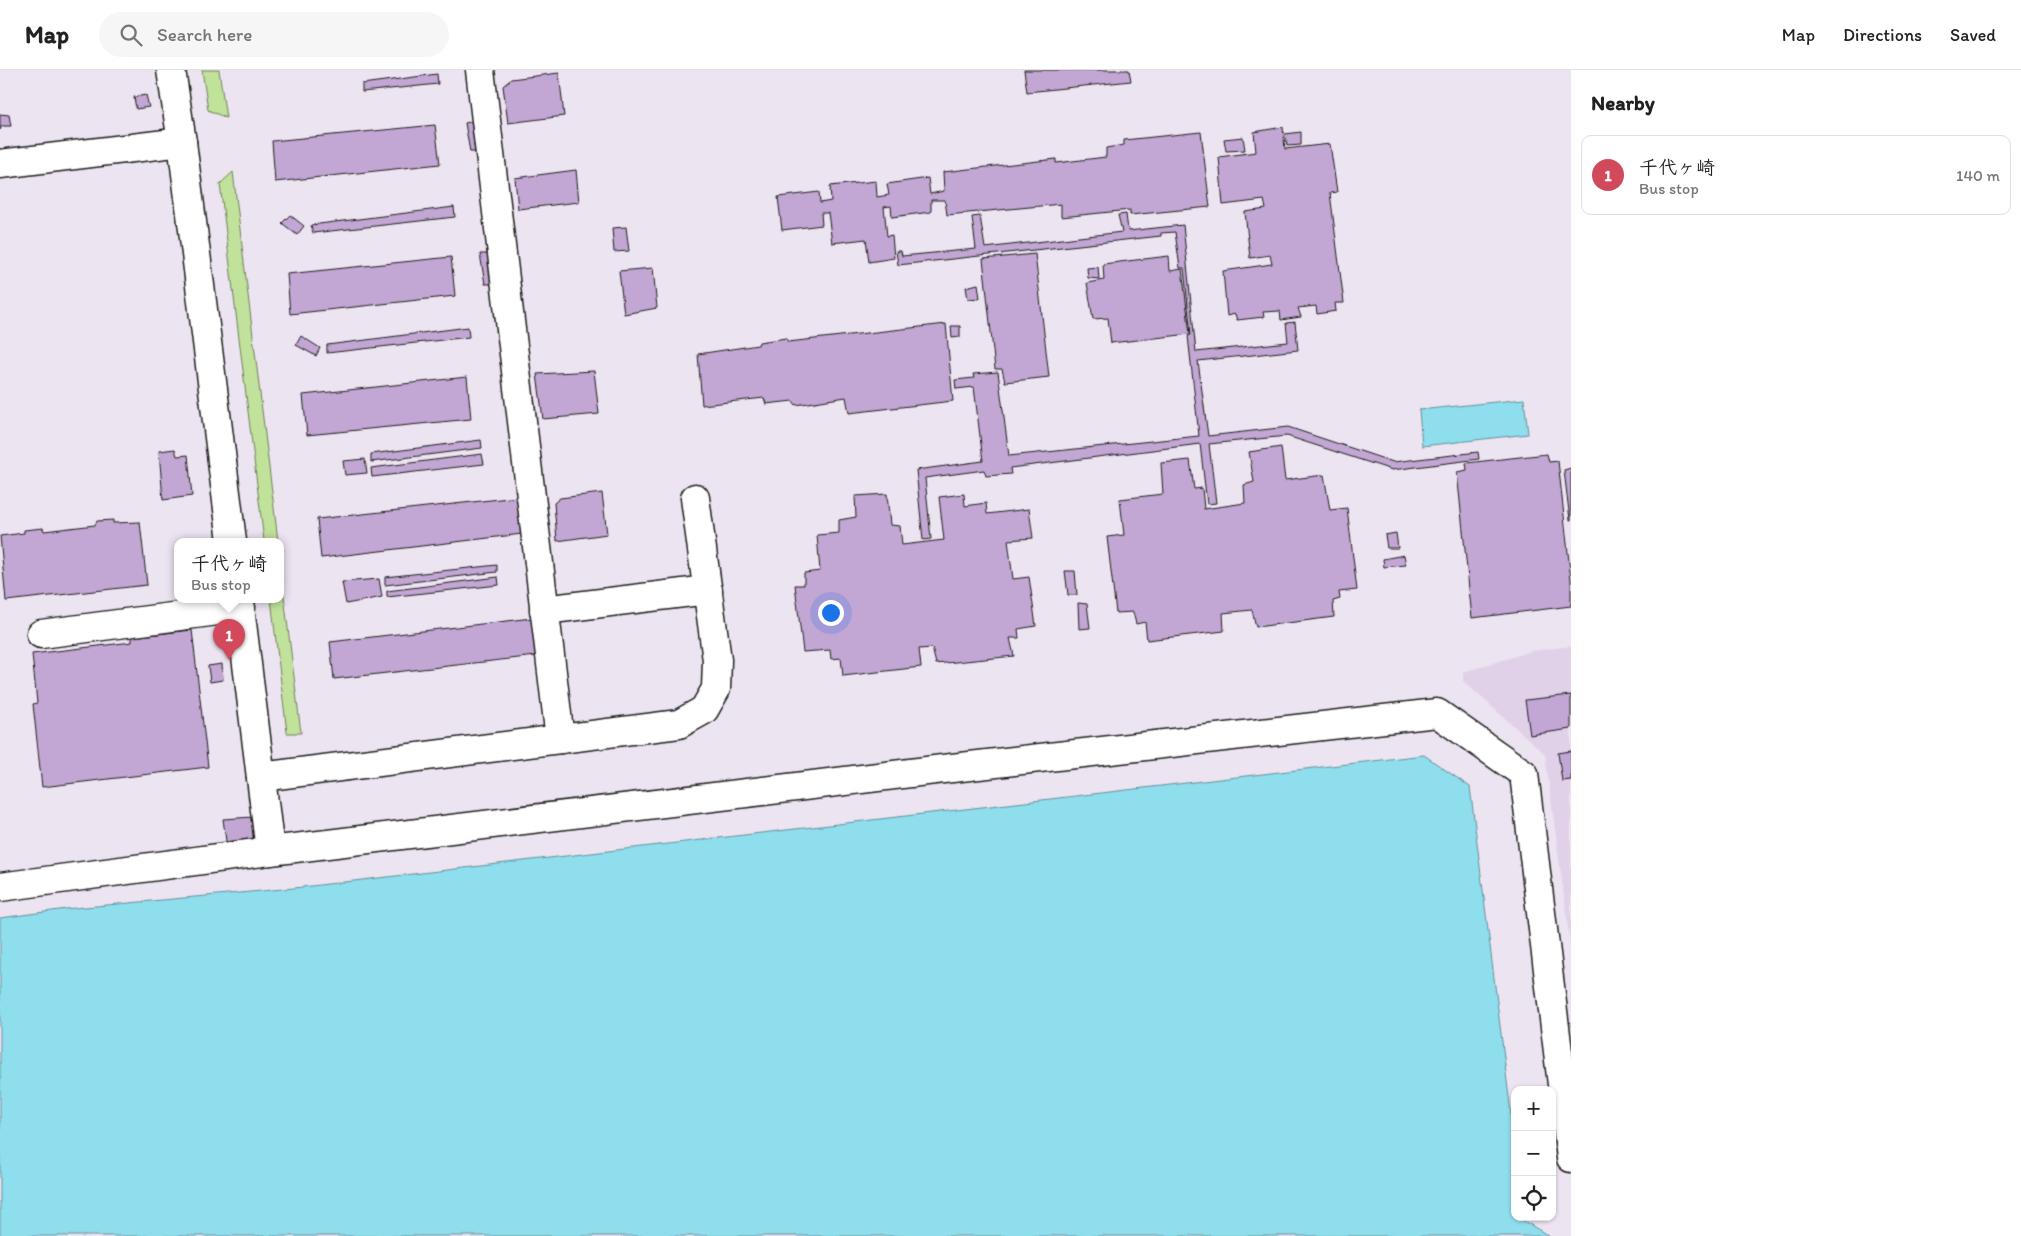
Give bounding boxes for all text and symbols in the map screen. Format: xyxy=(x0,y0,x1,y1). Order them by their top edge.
search box xyxy=(99,12,449,57)
text: Map xyxy=(25,20,69,49)
icon: search xyxy=(117,21,145,49)
text: Search here xyxy=(157,23,252,46)
text: Map xyxy=(1782,24,1815,46)
text: Directions xyxy=(1843,24,1922,46)
text: Saved xyxy=(1950,24,1996,46)
text: Nearby xyxy=(1591,90,1655,115)
text: 千代ヶ崎 xyxy=(1639,156,1715,179)
text: 1 xyxy=(1604,166,1612,185)
text: 140 m xyxy=(1956,166,2000,185)
text: Bus stop xyxy=(1639,179,1699,198)
popup xyxy=(174,538,284,603)
text: 千代ヶ崎 xyxy=(191,552,267,575)
text: Bus stop xyxy=(191,575,251,594)
your location xyxy=(818,600,844,626)
pin: 1 xyxy=(213,619,245,660)
map controls xyxy=(1511,1086,1556,1221)
button: + xyxy=(1511,1086,1556,1131)
button: − xyxy=(1511,1131,1556,1176)
button: locate xyxy=(1511,1176,1556,1221)

